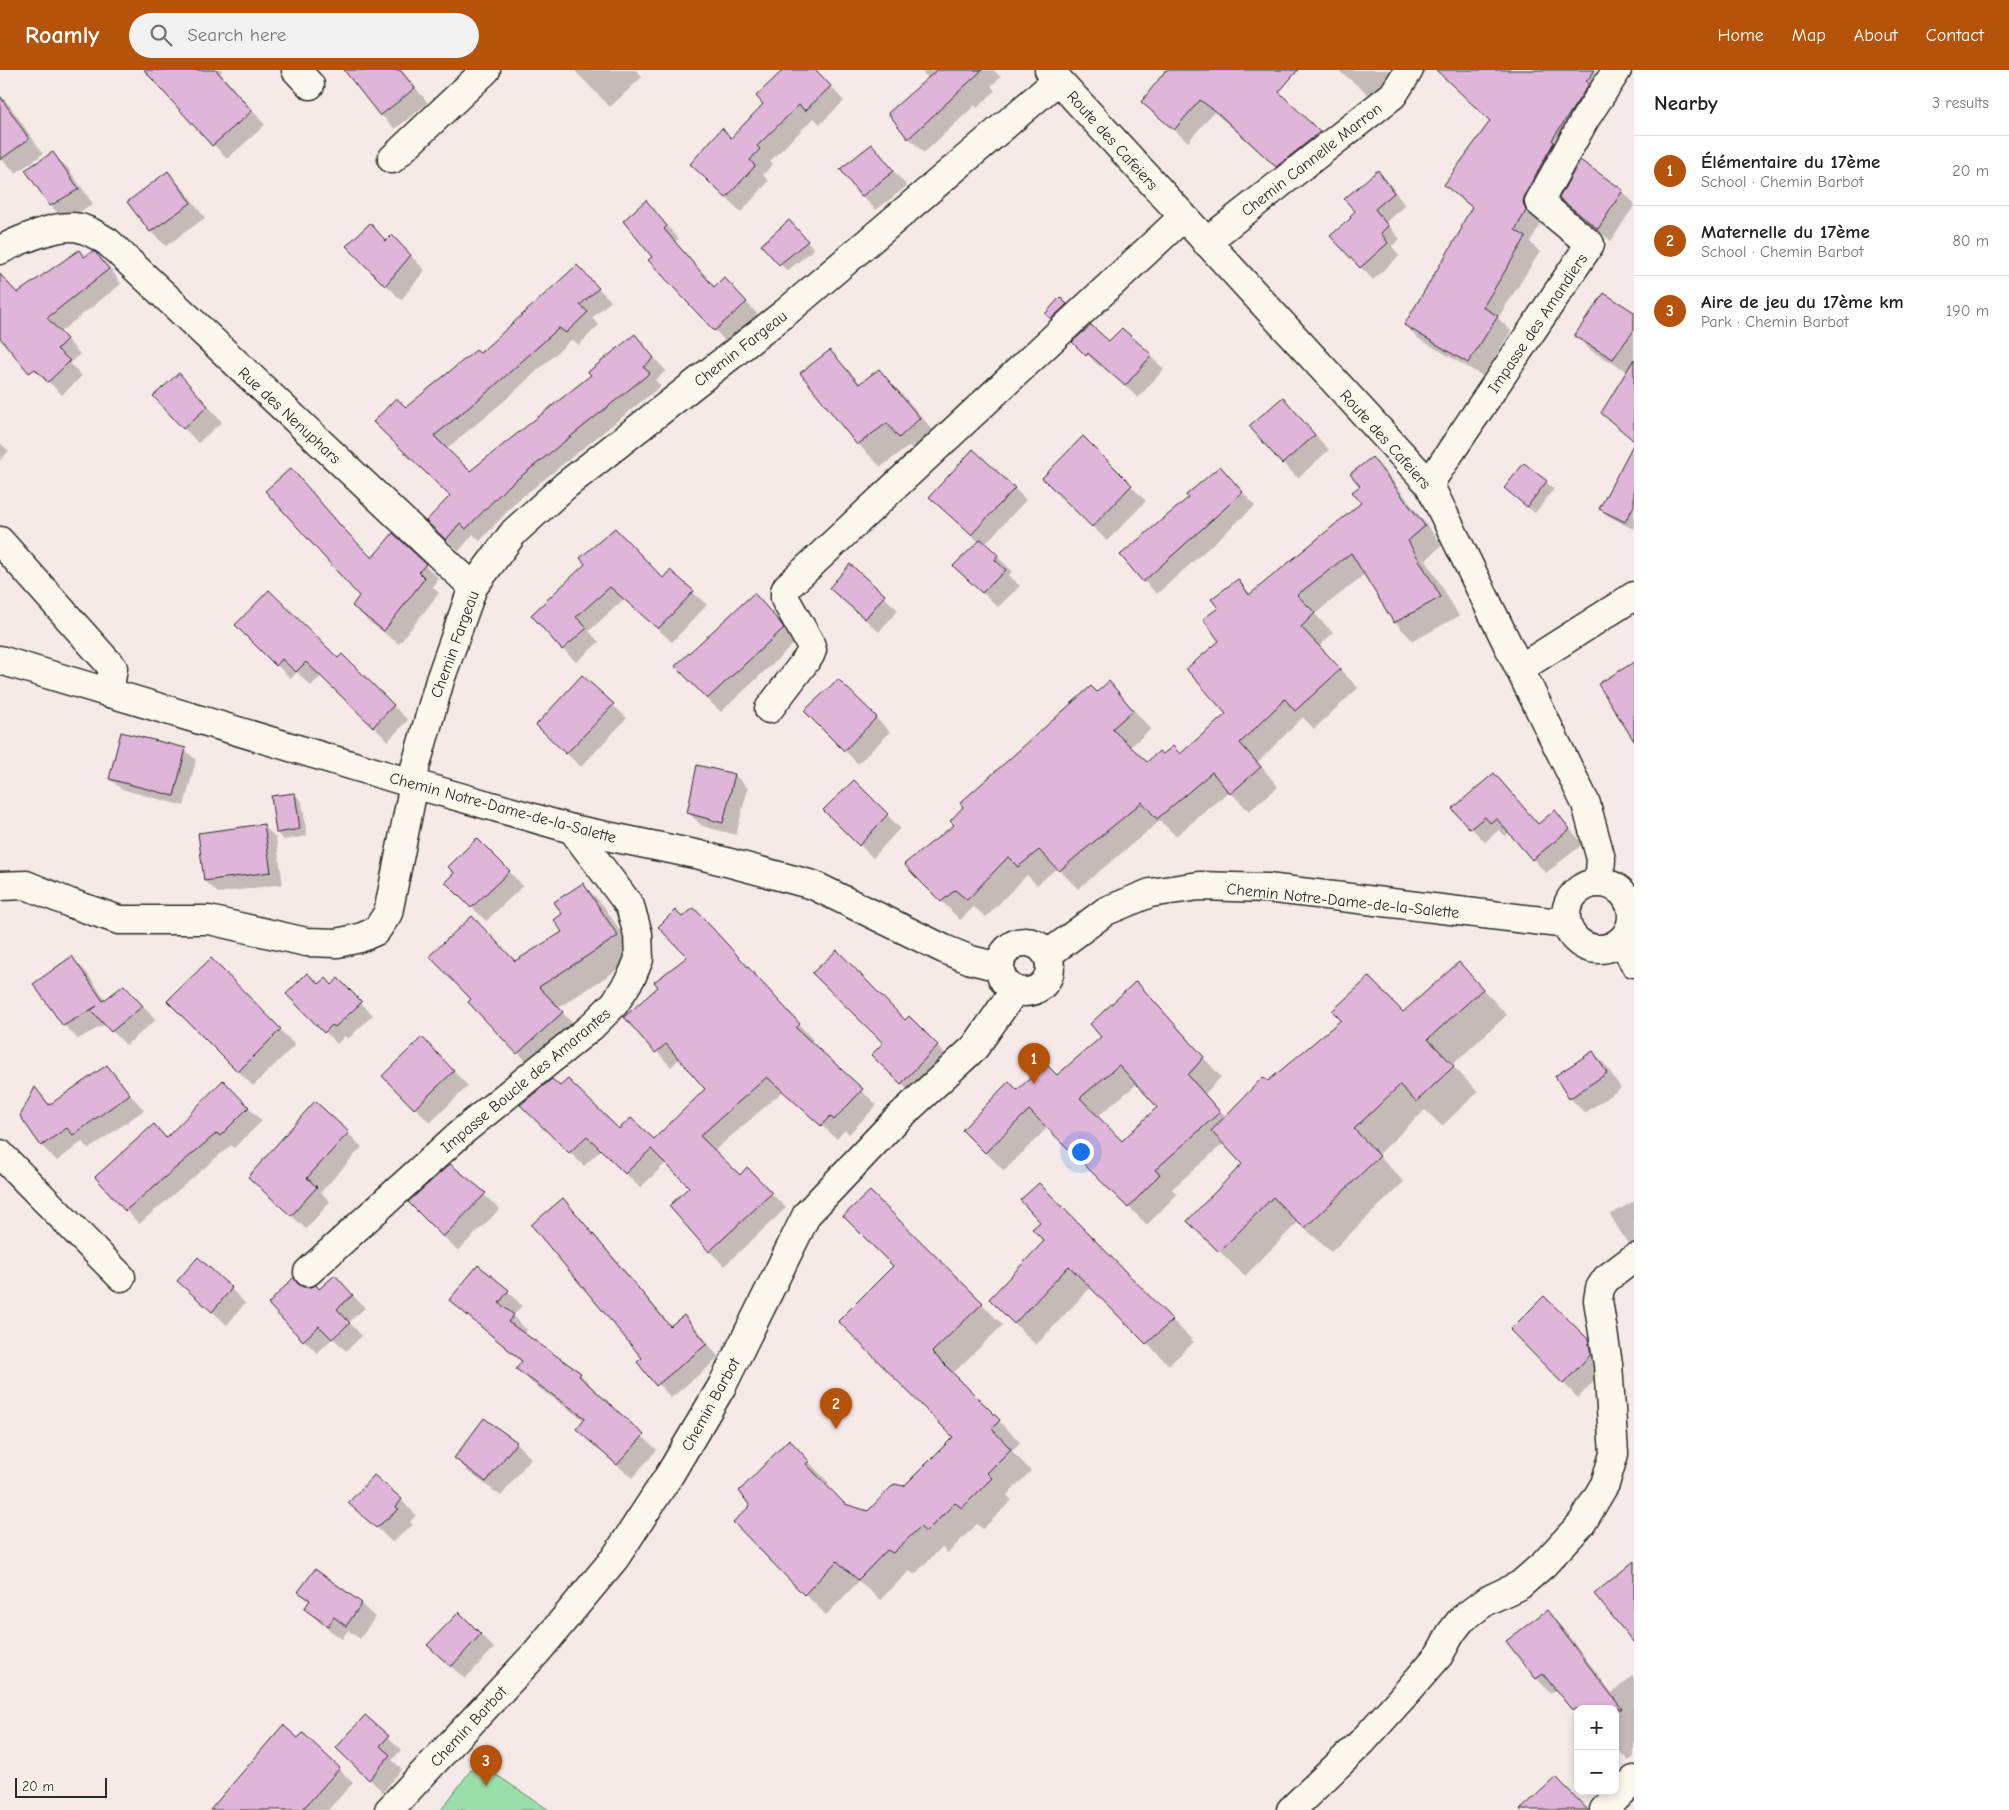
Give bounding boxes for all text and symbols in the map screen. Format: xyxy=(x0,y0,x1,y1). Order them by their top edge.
search box xyxy=(129,13,479,58)
text: Roamly xyxy=(25,21,99,49)
icon: search xyxy=(147,21,175,49)
text: Search here xyxy=(187,24,286,46)
text: Home xyxy=(1717,25,1764,46)
text: Map xyxy=(1792,25,1826,46)
text: About xyxy=(1854,25,1898,46)
text: Contact xyxy=(1926,25,1984,46)
street label: Route des Cafeiers xyxy=(1063,87,1162,194)
text: Nearby xyxy=(1654,91,1718,115)
text: 3 results xyxy=(1932,94,1989,112)
street label: Chemin Cannelle Marron xyxy=(1238,99,1385,220)
text: Élémentaire du 17ème xyxy=(1701,151,1880,173)
text: 1 xyxy=(1667,162,1673,180)
text: 20 m xyxy=(1952,162,1989,180)
text: School · Chemin Barbot xyxy=(1701,173,1864,191)
text: Maternelle du 17ème xyxy=(1701,221,1870,243)
text: 2 xyxy=(1666,232,1674,250)
text: 80 m xyxy=(1952,232,1989,250)
text: School · Chemin Barbot xyxy=(1701,243,1864,261)
street label: Impasse des Amandiers xyxy=(1484,250,1591,397)
text: Aire de jeu du 17ème km xyxy=(1701,291,1904,313)
text: 3 xyxy=(1666,302,1674,320)
text: 190 m xyxy=(1946,302,1989,320)
street label: Chemin Fargeau xyxy=(691,307,791,391)
text: Park · Chemin Barbot xyxy=(1701,313,1849,331)
street label: Rue des Nenuphars xyxy=(234,364,345,468)
street label: Route des Cafeiers xyxy=(1336,386,1435,493)
street label: Chemin Fargeau xyxy=(427,588,483,700)
street label: Chemin Notre-Dame-de-la-Salette xyxy=(387,769,618,847)
street label: Chemin Notre-Dame-de-la-Salette xyxy=(1226,880,1460,922)
street label: Impasse Boucle des Amarantes xyxy=(437,1004,614,1157)
pin: 1 xyxy=(1018,1043,1050,1084)
your location xyxy=(1068,1139,1094,1165)
street label: Chemin Barbot xyxy=(678,1355,744,1454)
pin: 2 xyxy=(820,1388,852,1429)
street label: Chemin Barbot xyxy=(427,1682,511,1771)
map controls xyxy=(1574,1705,1619,1795)
button: + xyxy=(1574,1705,1619,1750)
pin: 3 xyxy=(470,1745,502,1786)
button: − xyxy=(1574,1750,1619,1795)
scale bar xyxy=(15,1775,108,1798)
text: 20 m xyxy=(22,1778,54,1795)

